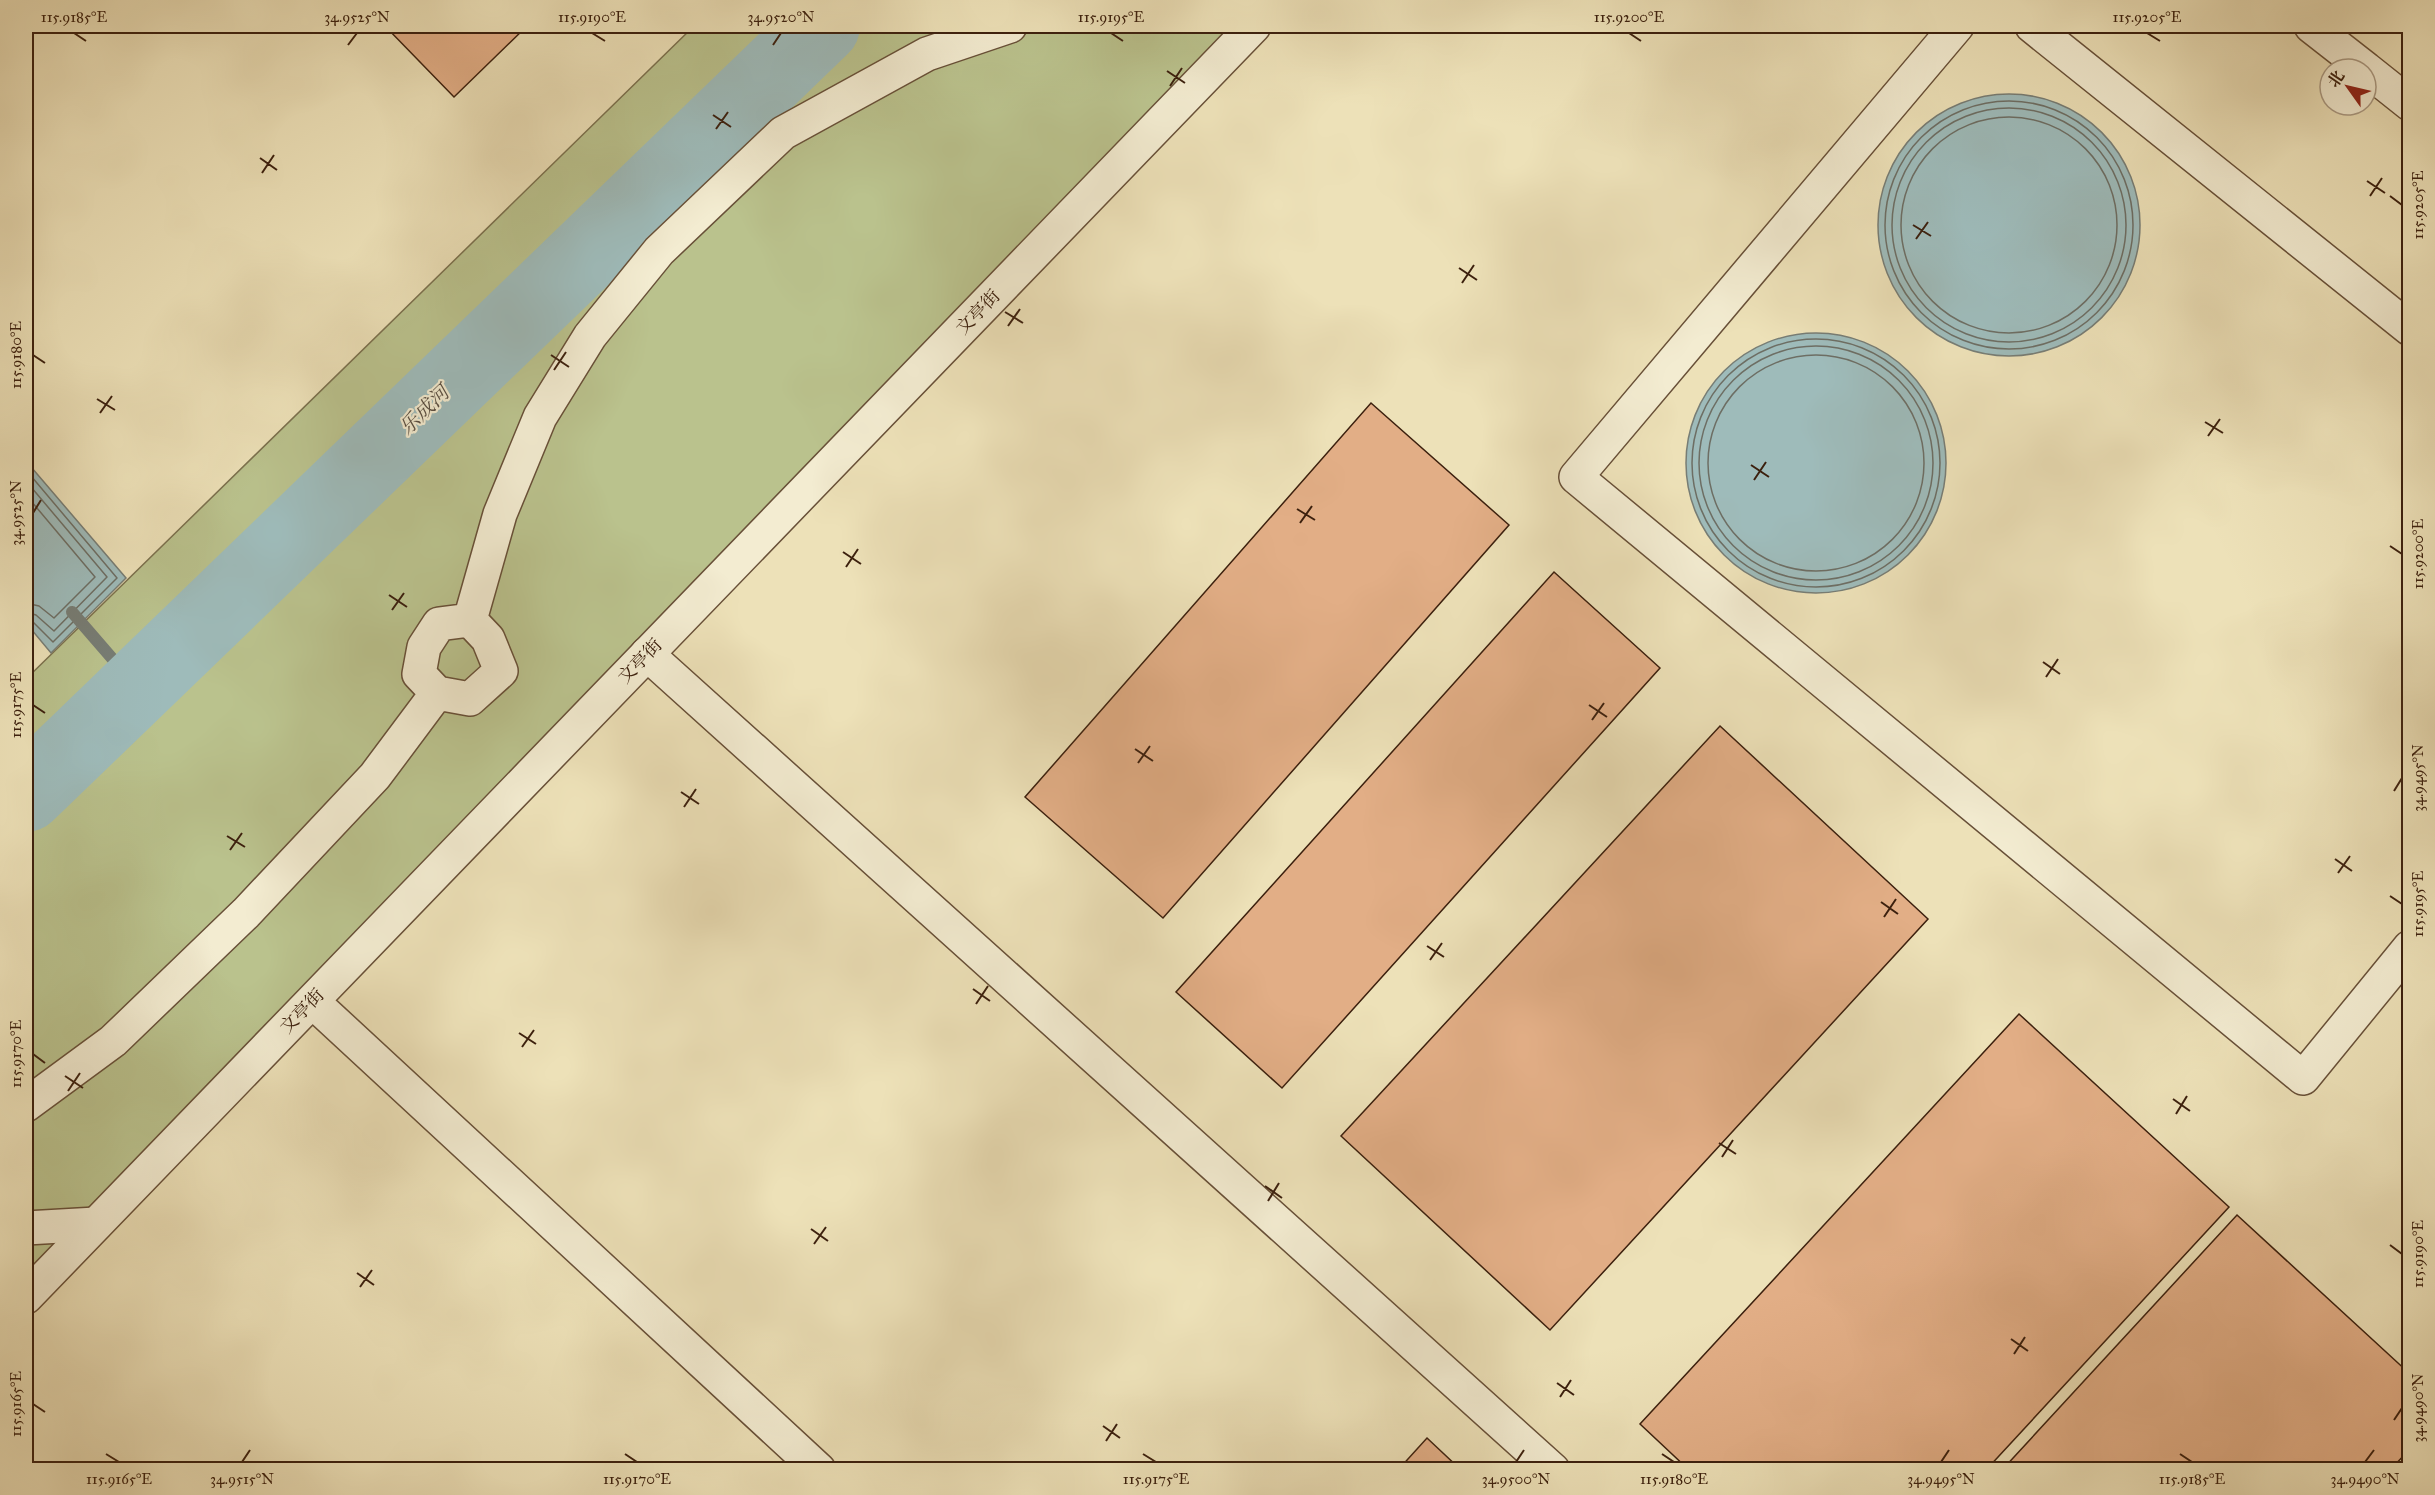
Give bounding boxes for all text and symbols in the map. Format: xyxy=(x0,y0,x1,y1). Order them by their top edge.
text: 115.9185°E xyxy=(41,8,107,26)
text: 34.9525°N xyxy=(324,8,390,26)
text: 115.9190°E xyxy=(558,8,626,26)
text: 34.9520°N xyxy=(747,8,815,26)
text: 115.9195°E xyxy=(1078,8,1144,26)
text: 115.9200°E xyxy=(1594,8,1665,26)
text: 115.9205°E xyxy=(2113,8,2182,26)
north arrow xyxy=(2318,57,2378,117)
text: 北 xyxy=(2324,67,2348,91)
text: 115.9205°E xyxy=(2409,170,2427,239)
street label: 文亭街 xyxy=(951,285,1005,339)
text: 115.9180°E xyxy=(7,321,25,389)
water label: 乐成河 xyxy=(394,378,456,439)
text: 34.9525°N xyxy=(7,480,25,546)
text: 115.9200°E xyxy=(2409,518,2427,589)
street label: 文亭街 xyxy=(613,634,667,688)
text: 115.9175°E xyxy=(7,672,25,738)
text: 34.9495°N xyxy=(2409,744,2427,812)
text: 115.9195°E xyxy=(2409,871,2427,937)
street label: 文亭街 xyxy=(275,984,329,1038)
text: 115.9170°E xyxy=(7,1020,25,1088)
text: 115.9190°E xyxy=(2409,1220,2427,1288)
text: 115.9165°E xyxy=(7,1371,25,1437)
text: 34.9490°N xyxy=(2409,1373,2427,1443)
text: 115.9165°E xyxy=(86,1470,152,1488)
text: 34.9515°N xyxy=(210,1470,274,1488)
text: 115.9170°E xyxy=(603,1470,671,1488)
text: 115.9175°E xyxy=(1123,1470,1189,1488)
text: 34.9500°N xyxy=(1482,1470,1551,1488)
text: 115.9180°E xyxy=(1640,1470,1708,1488)
text: 34.9495°N xyxy=(1907,1470,1975,1488)
text: 115.9185°E xyxy=(2159,1470,2225,1488)
text: 34.9490°N xyxy=(2330,1470,2400,1488)

